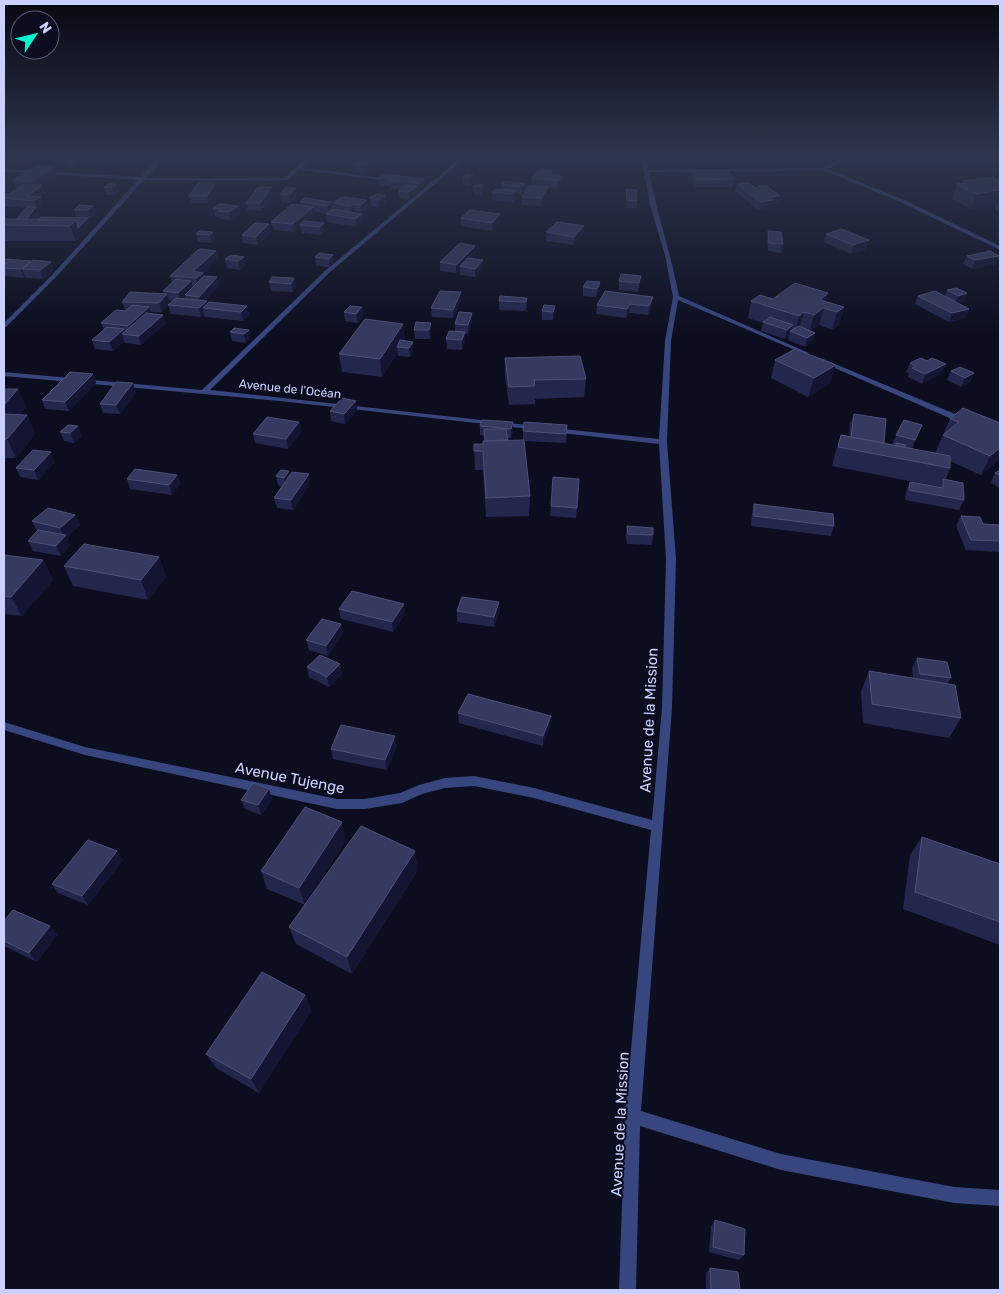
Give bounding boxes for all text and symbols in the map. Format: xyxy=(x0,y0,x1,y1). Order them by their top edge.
north arrow xyxy=(10,10,60,60)
text: N xyxy=(35,19,55,37)
street label: Avenue de l'Océan xyxy=(238,377,342,401)
street label: Avenue de la Mission xyxy=(636,647,662,793)
street label: Avenue Tujenge xyxy=(234,759,346,797)
street label: Avenue de la Mission xyxy=(607,1051,633,1197)

